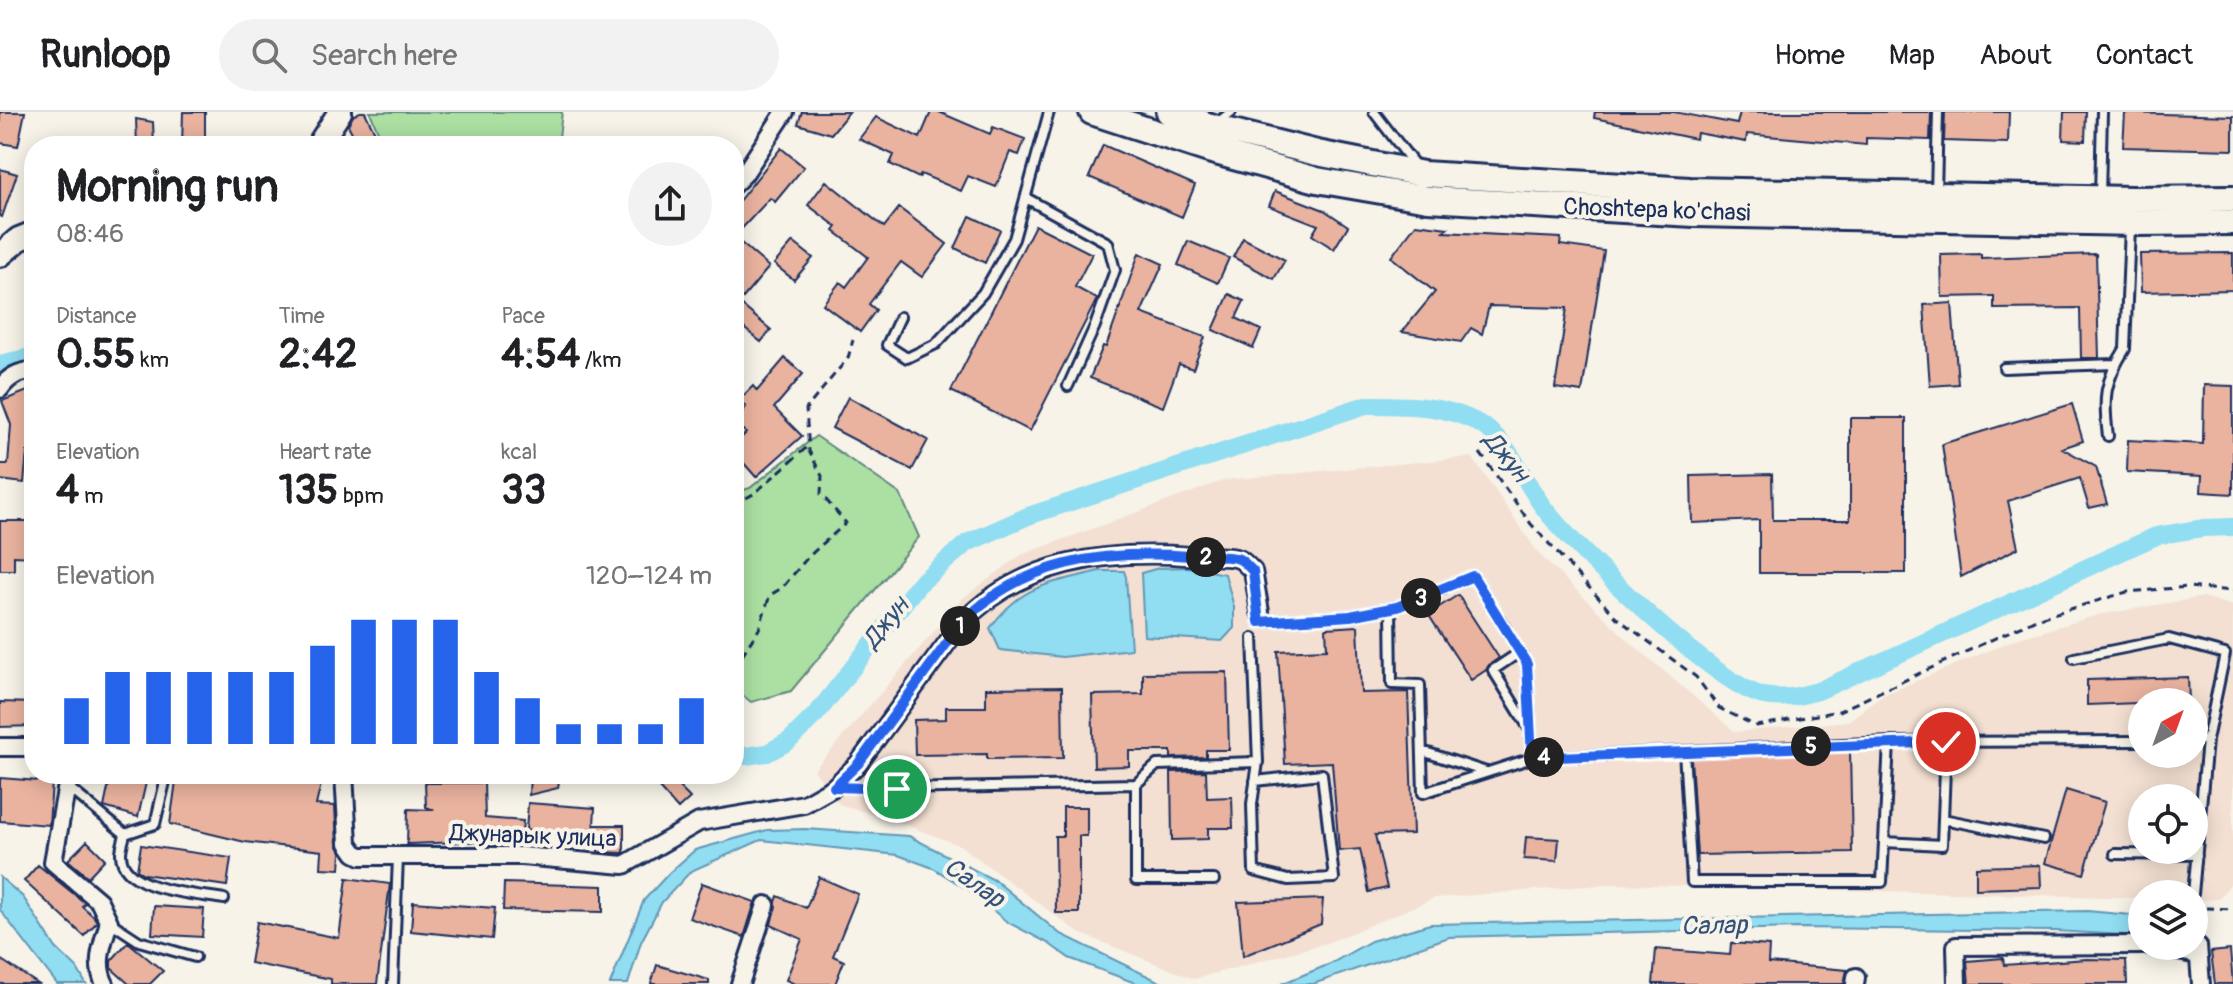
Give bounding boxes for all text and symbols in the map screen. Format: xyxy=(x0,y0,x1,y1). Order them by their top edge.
search box xyxy=(219,19,779,91)
text: Runloop xyxy=(40,31,171,79)
icon: search xyxy=(247,33,291,77)
text: Search here xyxy=(311,37,457,74)
text: Home xyxy=(1774,38,1845,73)
text: Map xyxy=(1889,38,1935,73)
text: About xyxy=(1979,38,2052,73)
text: Contact xyxy=(2096,38,2193,73)
text: Morning run xyxy=(56,160,279,215)
button: share xyxy=(628,162,712,246)
street label: Choshtepa ko'chasi xyxy=(1563,192,1751,228)
text: 08:46 xyxy=(56,218,124,250)
text: Distance xyxy=(56,302,136,330)
text: Time xyxy=(279,302,325,330)
text: Pace xyxy=(501,302,545,330)
text: 0.55 xyxy=(56,330,135,379)
text: 2:42 xyxy=(279,330,357,379)
text: 4:54 xyxy=(501,330,580,379)
text: km xyxy=(135,346,169,374)
text: /km xyxy=(580,346,621,374)
water label: Джун xyxy=(1475,423,1538,491)
text: Elevation xyxy=(56,438,140,466)
text: Heart rate xyxy=(279,438,371,466)
text: kcal xyxy=(501,438,537,466)
text: 4 xyxy=(56,466,79,515)
text: 135 xyxy=(279,466,338,515)
text: 33 xyxy=(501,466,546,515)
text: m xyxy=(79,482,104,510)
text: bpm xyxy=(338,482,384,510)
pin: 2 xyxy=(1186,537,1226,577)
text: 2 xyxy=(1200,543,1212,571)
text: Elevation xyxy=(56,560,155,592)
text: 120–124 m xyxy=(586,560,712,592)
pin: 3 xyxy=(1401,578,1441,618)
text: 3 xyxy=(1415,584,1427,612)
water label: Джун xyxy=(855,589,918,657)
pin: 1 xyxy=(940,606,980,646)
text: 1 xyxy=(956,612,964,640)
north arrow xyxy=(2128,688,2208,768)
map controls xyxy=(2128,688,2208,960)
pin xyxy=(1912,708,1980,776)
icon: check xyxy=(1924,720,1968,764)
pin: 5 xyxy=(1791,726,1831,766)
text: 5 xyxy=(1805,732,1817,760)
pin: 4 xyxy=(1524,737,1564,777)
text: 4 xyxy=(1538,743,1550,771)
pin xyxy=(863,755,931,823)
icon: arrive xyxy=(875,767,919,811)
button: locate xyxy=(2128,784,2208,864)
street label: Джунарык улица xyxy=(448,819,617,853)
water label: Салар xyxy=(938,851,1012,916)
button: layers xyxy=(2128,880,2208,960)
water label: Салар xyxy=(1681,909,1749,943)

